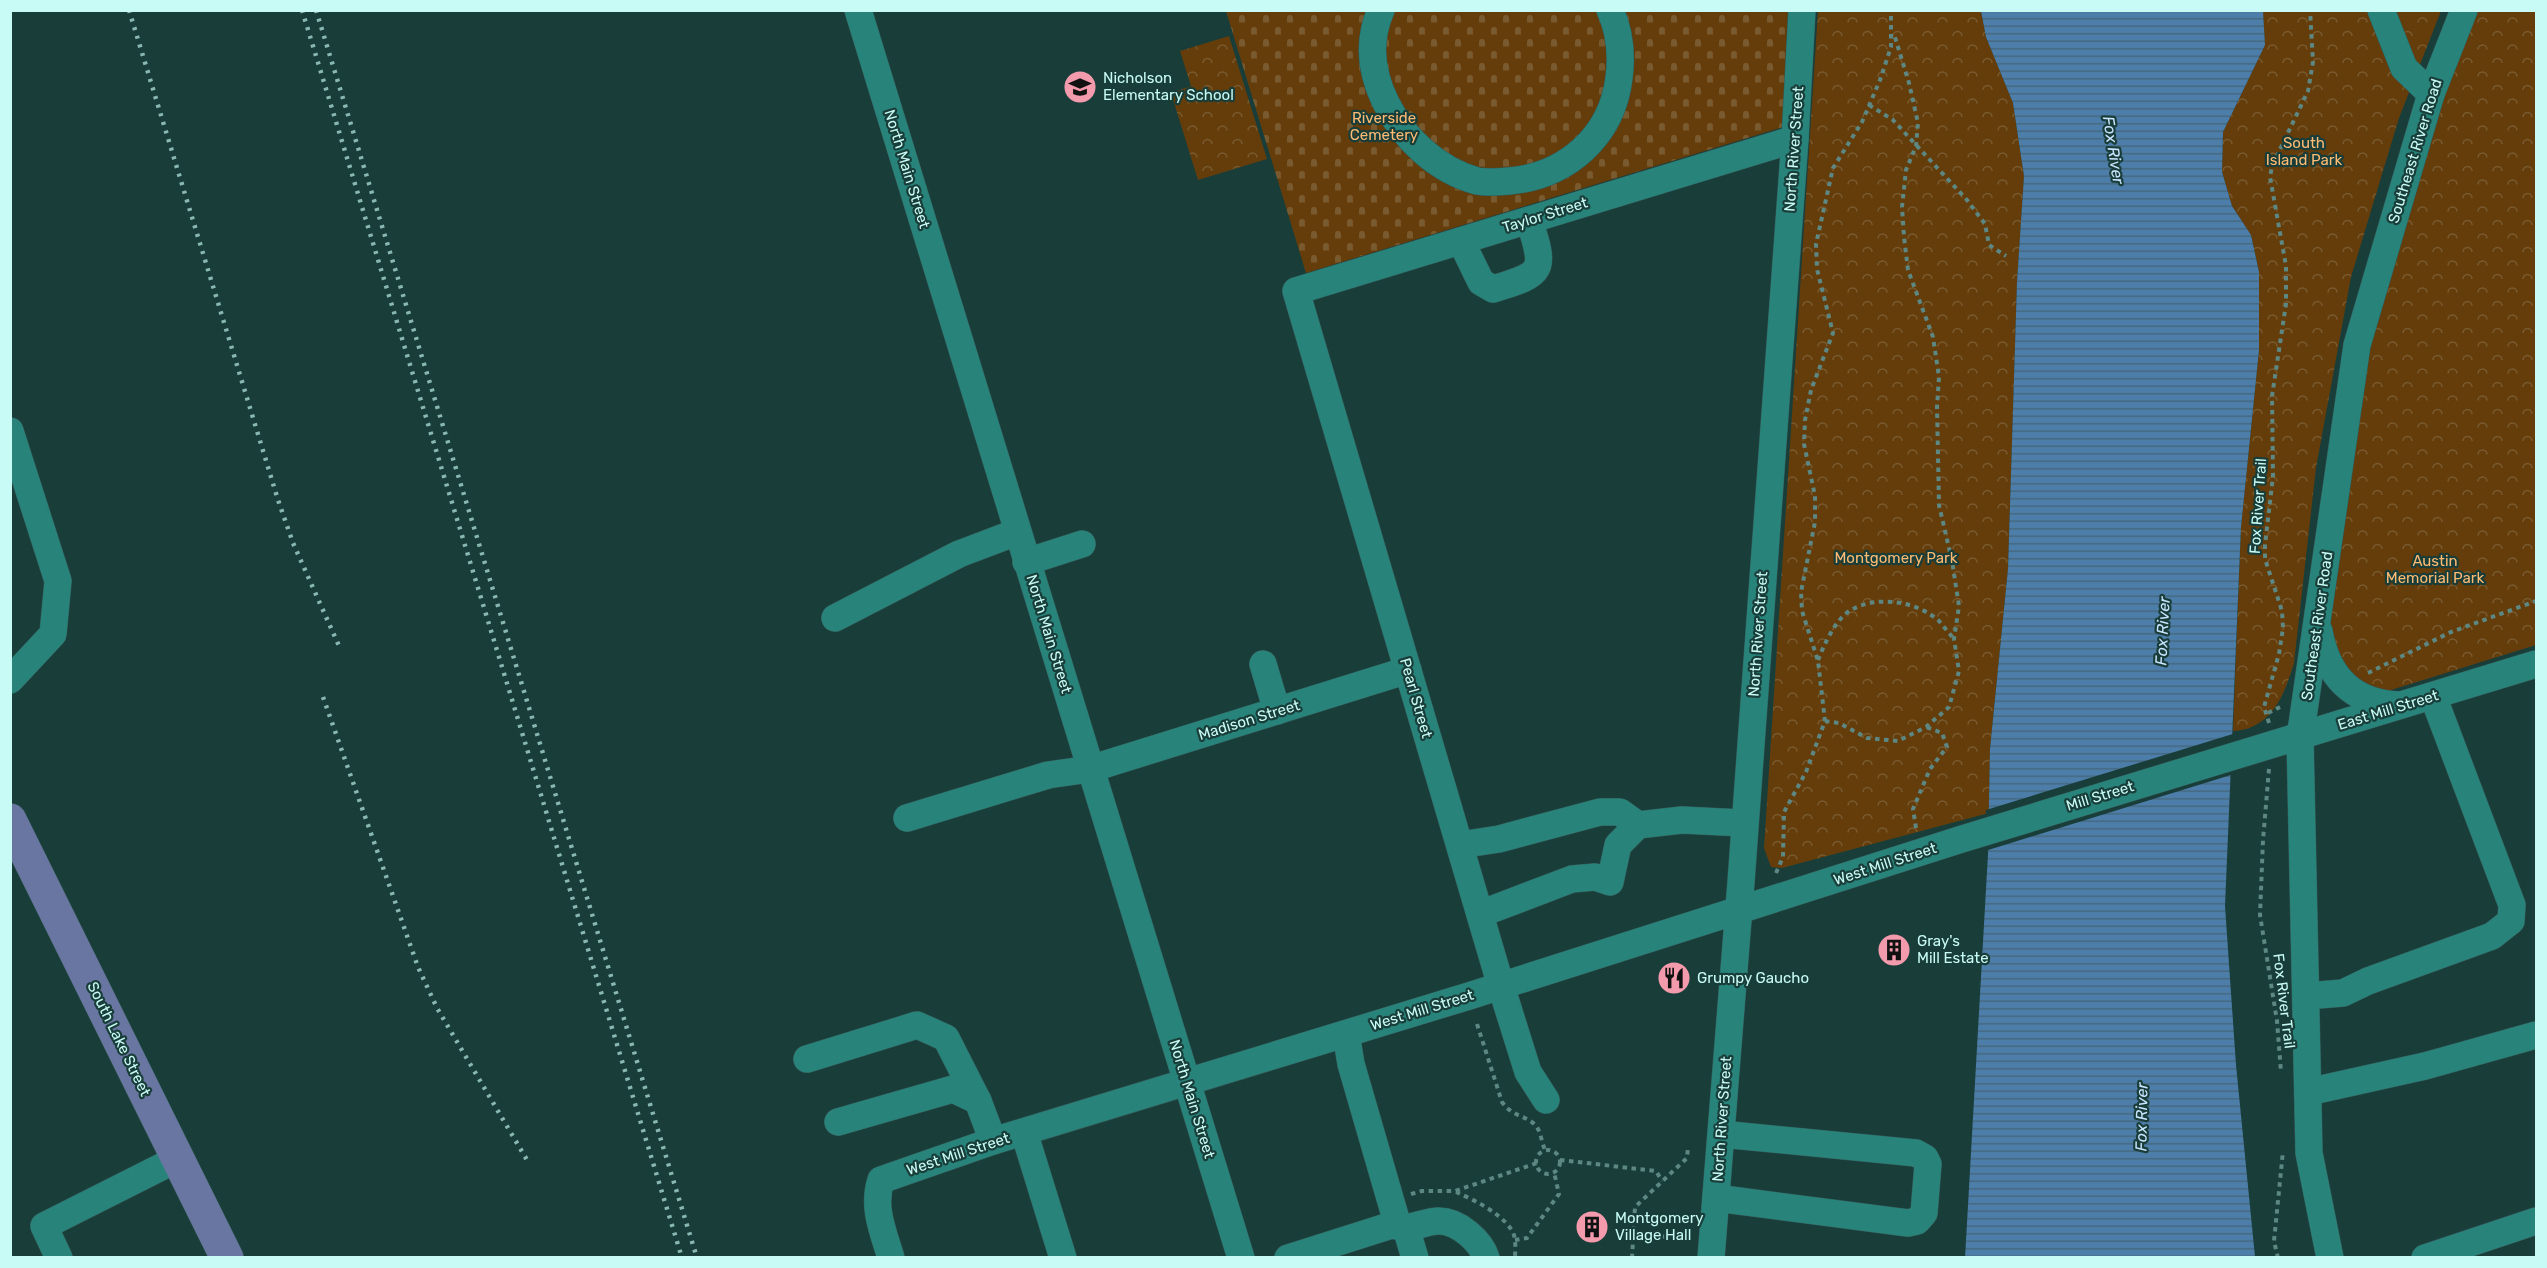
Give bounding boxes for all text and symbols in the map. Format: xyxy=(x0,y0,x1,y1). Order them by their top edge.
school or university icon: Nicholson Elementary School xyxy=(1062,69,1098,105)
place label: Nicholson Elementary School xyxy=(1103,69,1234,104)
street label: Southeast River Road xyxy=(2384,76,2446,226)
street label: North River Street xyxy=(1781,86,1807,212)
street label: North Main Street xyxy=(880,107,934,231)
park label: Riverside Cemetery xyxy=(1350,109,1418,144)
water label: Fox River xyxy=(2099,115,2128,186)
park label: South Island Park xyxy=(2266,134,2343,169)
street label: Taylor Street xyxy=(1500,193,1590,237)
street label: Fox River Trail xyxy=(2246,458,2270,554)
park label: Montgomery Park xyxy=(1834,549,1958,567)
street label: Southeast River Road xyxy=(2298,550,2336,702)
park label: Austin Memorial Park xyxy=(2386,552,2484,587)
street label: North River Street xyxy=(1745,571,1771,697)
street label: North Main Street xyxy=(1022,572,1076,696)
water label: Fox River xyxy=(2151,595,2174,666)
street label: Pearl Street xyxy=(1396,656,1436,740)
street label: East Mill Street xyxy=(2335,686,2441,734)
street label: Madison Street xyxy=(1196,696,1302,744)
street label: Mill Street xyxy=(2064,777,2136,815)
street label: West Mill Street xyxy=(1831,839,1939,889)
building icon: Gray's Mill Estate xyxy=(1876,932,1912,968)
place label: Gray's Mill Estate xyxy=(1917,932,1989,967)
street label: Fox River Trail xyxy=(2269,952,2299,1050)
restaurant icon: Grumpy Gaucho xyxy=(1656,960,1692,996)
place label: Grumpy Gaucho xyxy=(1697,969,1809,987)
street label: South Lake Street xyxy=(83,979,155,1099)
street label: West Mill Street xyxy=(1368,986,1476,1034)
street label: North Main Street xyxy=(1165,1037,1219,1161)
street label: North River Street xyxy=(1709,1056,1735,1182)
water label: Fox River xyxy=(2131,1082,2152,1152)
street label: West Mill Street xyxy=(904,1129,1012,1179)
building icon: Montgomery Village Hall xyxy=(1574,1209,1610,1245)
place label: Montgomery Village Hall xyxy=(1615,1209,1704,1244)

